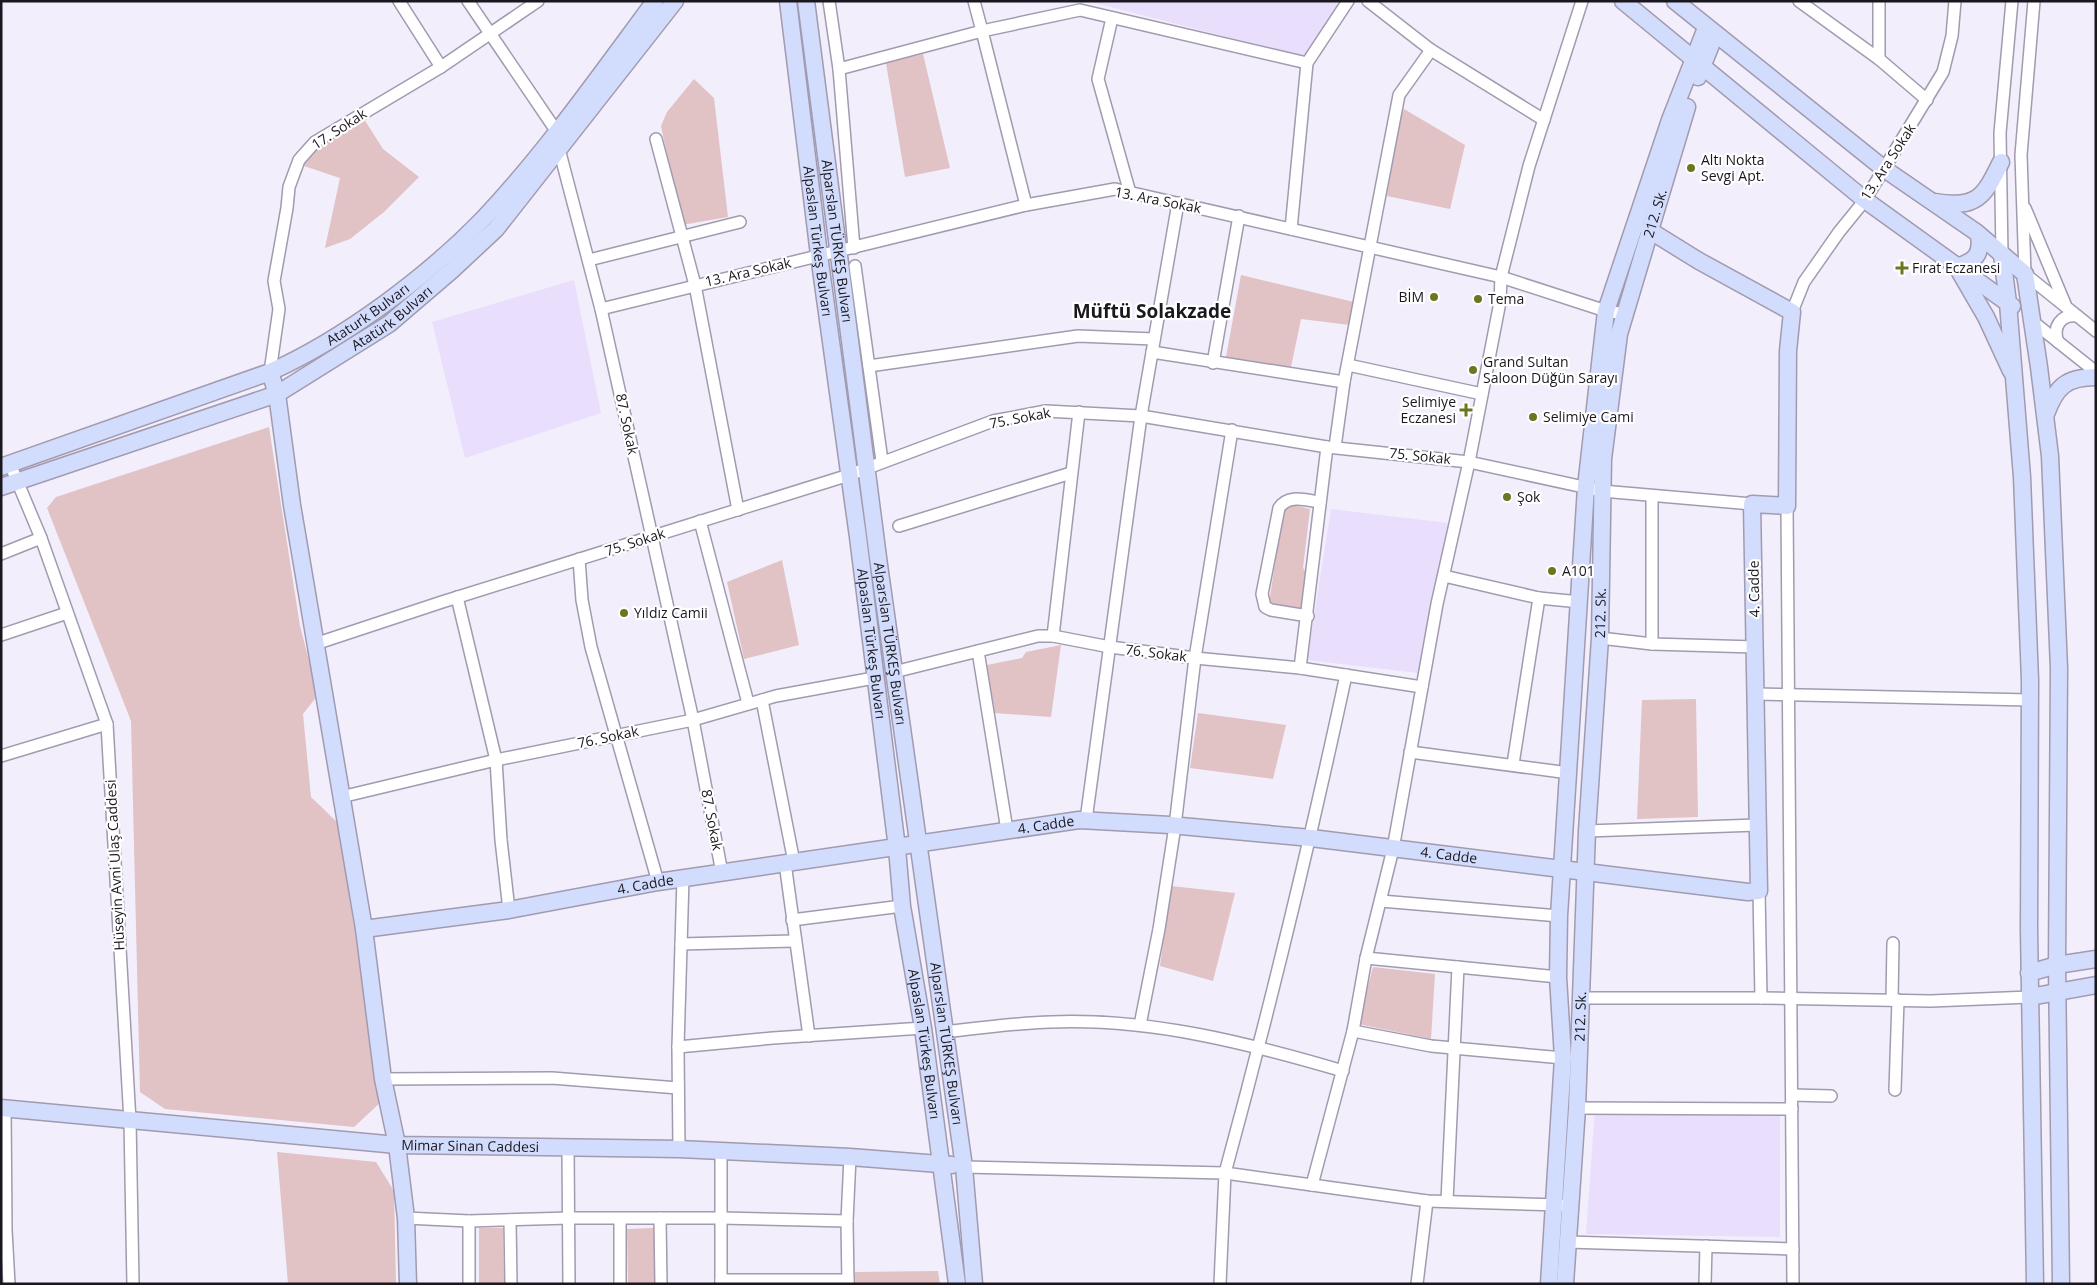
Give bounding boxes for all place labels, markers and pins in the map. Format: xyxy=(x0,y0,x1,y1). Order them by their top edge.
place label: Altı Nokta Sevgi Apt. xyxy=(1701,150,1765,185)
marker: Altı Nokta Sevgi Apt. xyxy=(1685,162,1697,174)
place label: Fırat Eczanesi xyxy=(1912,258,2000,277)
marker: Fırat Eczanesi xyxy=(1896,262,1908,274)
place label: BİM xyxy=(1398,287,1424,306)
place label: Tema xyxy=(1488,289,1524,308)
marker: BİM xyxy=(1428,291,1440,303)
marker: Tema xyxy=(1472,293,1484,305)
place label: Grand Sultan Saloon Düğün Sarayı xyxy=(1483,352,1618,387)
marker: Grand Sultan Saloon Düğün Sarayı xyxy=(1467,364,1479,376)
place label: Selimiye Eczanesi xyxy=(1401,392,1456,427)
marker: Selimiye Eczanesi xyxy=(1460,404,1472,416)
place label: Selimiye Cami xyxy=(1543,407,1634,426)
marker: Selimiye Cami xyxy=(1527,411,1539,423)
place label: Şok xyxy=(1517,487,1541,506)
marker: Şok xyxy=(1501,491,1513,503)
place label: A101 xyxy=(1562,561,1595,580)
marker: A101 xyxy=(1546,565,1558,577)
place label: Yıldız Camii xyxy=(634,603,708,622)
marker: Yıldız Camii xyxy=(618,607,630,619)

